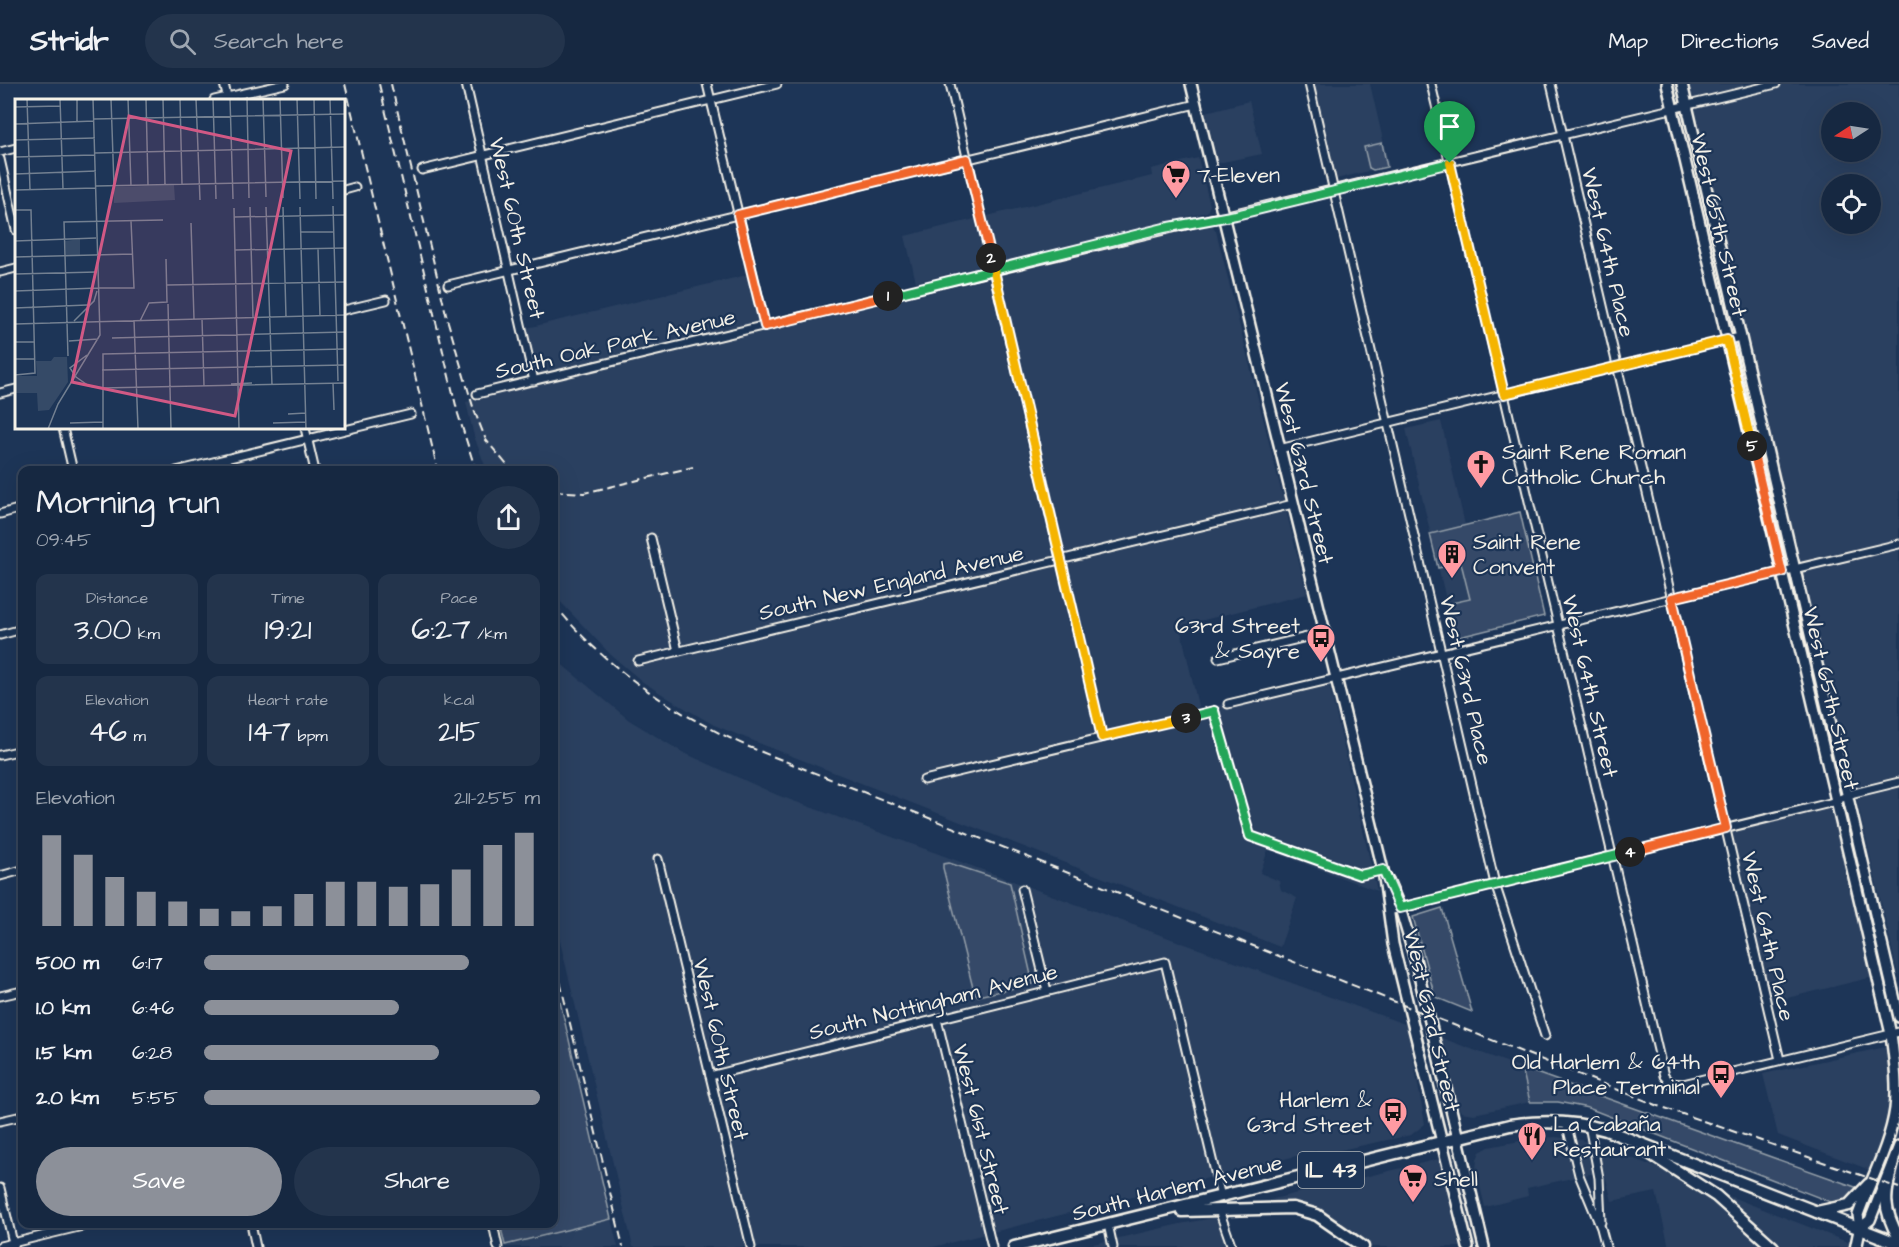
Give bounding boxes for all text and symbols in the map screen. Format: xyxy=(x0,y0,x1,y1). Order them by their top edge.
search box xyxy=(145,14,565,68)
text: Stridr xyxy=(30,22,109,61)
icon: search xyxy=(166,25,199,58)
text: Search here xyxy=(214,26,344,57)
text: Map xyxy=(1608,27,1648,56)
text: Directions xyxy=(1681,27,1779,56)
text: Saved xyxy=(1812,27,1869,56)
inset map xyxy=(15,99,345,429)
pin xyxy=(1424,101,1475,163)
north arrow xyxy=(1821,102,1881,162)
map controls xyxy=(1821,102,1881,234)
icon: arrive xyxy=(1433,110,1466,143)
street label: West 65th Street xyxy=(1682,131,1755,320)
street label: West 60th Street xyxy=(481,134,553,322)
supermarket icon: 7-Eleven xyxy=(1160,158,1192,200)
place label: 7-Eleven xyxy=(1197,160,1280,191)
street label: West 64th Place xyxy=(1573,164,1642,340)
button: locate xyxy=(1821,174,1881,234)
pin: 2 xyxy=(976,243,1006,273)
text: 2 xyxy=(986,247,996,269)
pin: 1 xyxy=(873,281,903,311)
text: 1 xyxy=(887,285,889,307)
street label: South Oak Park Avenue xyxy=(492,302,739,387)
street label: West 63rd Street xyxy=(1266,379,1341,568)
pin: 5 xyxy=(1737,431,1767,461)
text: 5 xyxy=(1746,435,1758,457)
place label: Saint Rene Roman Catholic Church xyxy=(1502,437,1686,493)
church icon: Saint Rene Roman Catholic Church xyxy=(1465,448,1497,490)
text: Morning run xyxy=(36,480,220,526)
button: share xyxy=(477,486,540,549)
text: 09:45 xyxy=(36,526,91,554)
place label: Saint Rene Convent xyxy=(1473,527,1581,583)
street label: South New England Avenue xyxy=(756,538,1027,630)
building icon: Saint Rene Convent xyxy=(1436,538,1468,580)
text: Distance xyxy=(86,587,148,609)
text: Time xyxy=(271,587,305,609)
text: Pace xyxy=(440,587,478,609)
street label: West 64th Street xyxy=(1553,592,1626,781)
street label: West 63rd Place xyxy=(1431,593,1500,768)
street label: West 65th Street xyxy=(1794,604,1867,793)
text: 3.00 xyxy=(74,609,131,651)
text: 19:21 xyxy=(265,609,311,651)
text: 6:27 xyxy=(411,609,471,651)
place label: 63rd Street & Sayre xyxy=(1175,611,1300,668)
bus stop icon: 63rd Street & Sayre xyxy=(1305,622,1337,664)
text: km xyxy=(131,623,160,645)
text: /km xyxy=(471,623,507,645)
text: Elevation xyxy=(86,689,148,711)
text: Heart rate xyxy=(248,689,328,711)
text: kcal xyxy=(444,689,474,711)
pin: 3 xyxy=(1171,703,1201,733)
text: 3 xyxy=(1182,707,1190,729)
text: 46 xyxy=(88,711,127,753)
text: 147 xyxy=(248,711,291,753)
text: 215 xyxy=(438,711,480,753)
text: m xyxy=(127,725,146,747)
text: bpm xyxy=(291,725,328,747)
text: Elevation xyxy=(36,784,115,812)
text: 211–255 m xyxy=(454,784,540,812)
pin: 4 xyxy=(1615,837,1645,867)
text: 4 xyxy=(1625,841,1635,863)
street label: West 64th Place xyxy=(1733,848,1802,1024)
street label: West 63rd Street xyxy=(1395,926,1468,1115)
text: 500 m xyxy=(36,949,99,977)
text: 6:17 xyxy=(132,949,163,977)
street label: West 60th Street xyxy=(685,955,757,1143)
street label: South Nottingham Avenue xyxy=(806,956,1061,1049)
text: 1.0 km xyxy=(36,994,90,1022)
text: 6:46 xyxy=(132,994,174,1022)
text: 1.5 km xyxy=(36,1039,91,1067)
text: 6:28 xyxy=(132,1039,172,1067)
street label: West 61st Street xyxy=(944,1041,1017,1218)
place label: Old Harlem & 64th Place Terminal xyxy=(1512,1047,1700,1103)
bus stop icon: Old Harlem & 64th Place Terminal xyxy=(1705,1058,1737,1100)
text: 2.0 km xyxy=(36,1084,99,1112)
text: 5:55 xyxy=(132,1084,178,1112)
place label: Harlem & 63rd Street xyxy=(1247,1085,1372,1141)
bus stop icon: Harlem & 63rd Street xyxy=(1377,1096,1409,1138)
place label: La Cabaña Restaurant xyxy=(1553,1109,1666,1165)
restaurant icon: La Cabaña Restaurant xyxy=(1516,1120,1548,1162)
button: Save xyxy=(36,1147,282,1216)
button: Share xyxy=(294,1147,540,1216)
street label: South Harlem Avenue xyxy=(1069,1147,1286,1230)
road number: IL 43 xyxy=(1298,1152,1364,1188)
supermarket icon: Shell xyxy=(1397,1162,1429,1204)
place label: Shell xyxy=(1434,1164,1478,1195)

